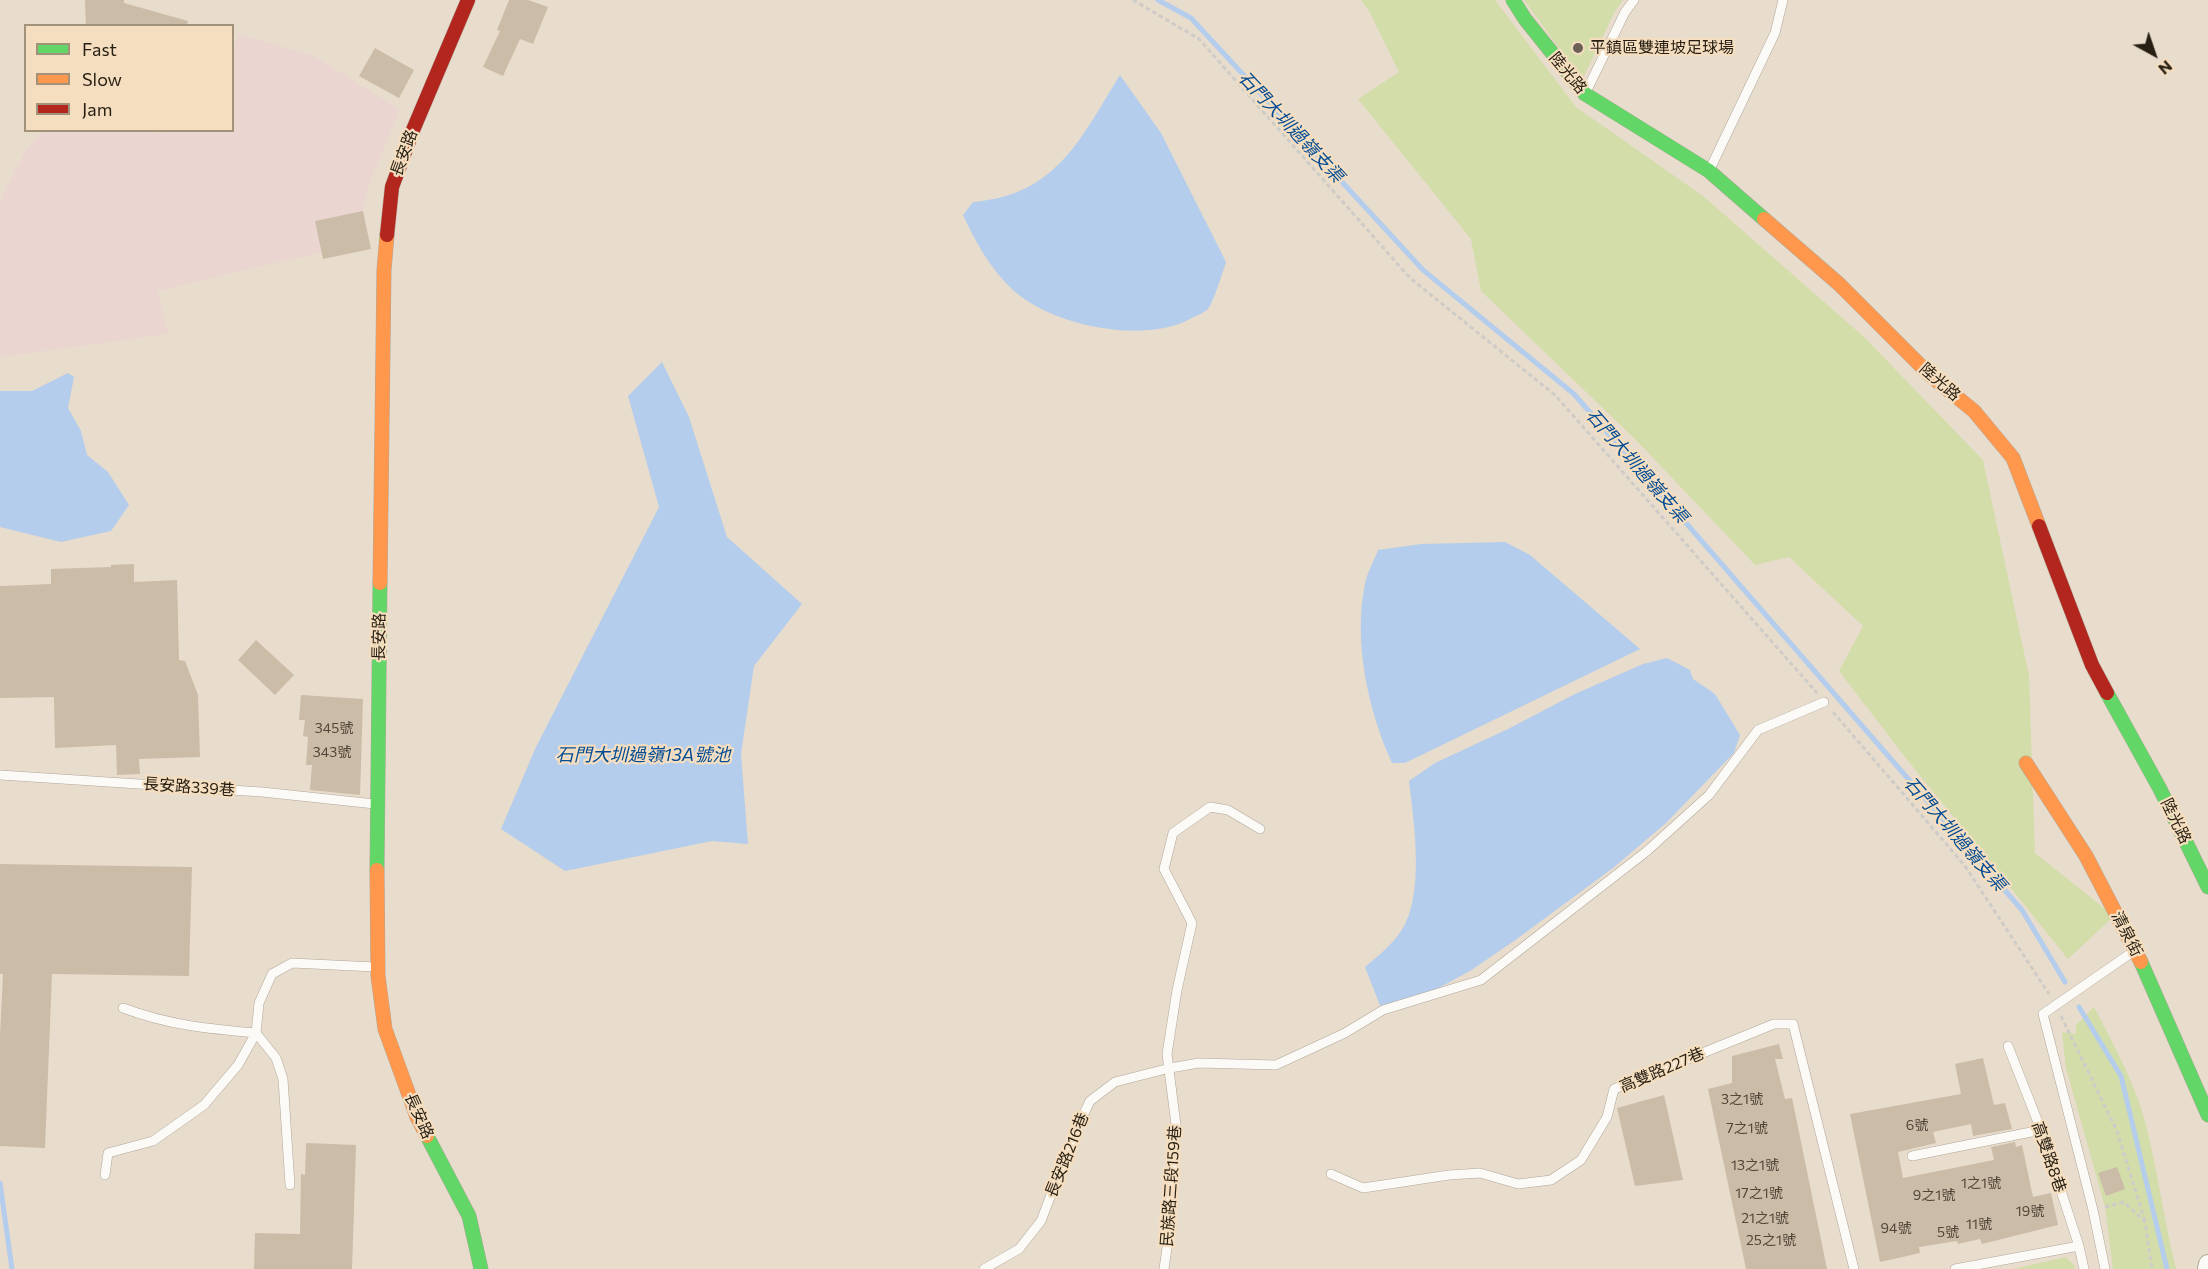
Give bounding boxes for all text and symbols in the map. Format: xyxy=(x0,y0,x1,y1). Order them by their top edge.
legend xyxy=(24,24,234,132)
north arrow xyxy=(2124,24,2184,84)
text: Fast xyxy=(82,38,117,60)
place label: 平鎮區雙連坡足球場 xyxy=(1590,38,1734,58)
marker: 平鎮區雙連坡足球場 xyxy=(1571,41,1585,55)
street label: 陸光路 xyxy=(1545,48,1591,98)
text: N xyxy=(2155,57,2177,79)
water label: 石門大圳過嶺支渠 xyxy=(1234,67,1348,187)
text: Slow xyxy=(82,68,122,90)
text: Jam xyxy=(82,98,112,120)
street label: 長安路 xyxy=(387,127,421,179)
street label: 陸光路 xyxy=(1916,359,1964,405)
water label: 石門大圳過嶺支渠 xyxy=(1582,405,1692,527)
street label: 長安路 xyxy=(369,613,389,661)
house number: 345號 xyxy=(315,720,353,736)
house number: 343號 xyxy=(313,744,351,760)
water label: 石門大圳過嶺13A號池 xyxy=(556,744,730,766)
water label: 石門大圳過嶺支渠 xyxy=(1900,773,2010,895)
street label: 長安路339巷 xyxy=(142,774,236,800)
street label: 陸光路 xyxy=(2157,795,2195,847)
street label: 清泉街 xyxy=(2108,908,2146,960)
street label: 高雙路227巷 xyxy=(1617,1044,1707,1096)
street label: 長安路 xyxy=(400,1090,438,1142)
house number: 3之1號 xyxy=(1721,1091,1763,1107)
street label: 長安路216巷 xyxy=(1041,1110,1093,1200)
house number: 6號 xyxy=(1906,1117,1928,1133)
street label: 高雙路8巷 xyxy=(2028,1119,2070,1195)
house number: 7之1號 xyxy=(1726,1120,1768,1136)
street label: 民族路三段159巷 xyxy=(1157,1125,1185,1247)
house number: 13之1號 xyxy=(1731,1157,1779,1173)
house number: 1之1號 xyxy=(1961,1175,2001,1191)
house number: 17之1號 xyxy=(1735,1185,1783,1201)
house number: 9之1號 xyxy=(1913,1187,1955,1203)
house number: 19號 xyxy=(2016,1203,2044,1219)
house number: 21之1號 xyxy=(1741,1210,1789,1226)
house number: 11號 xyxy=(1966,1216,1992,1232)
house number: 94號 xyxy=(1881,1220,1911,1236)
house number: 5號 xyxy=(1937,1224,1959,1240)
house number: 25之1號 xyxy=(1746,1232,1796,1248)

